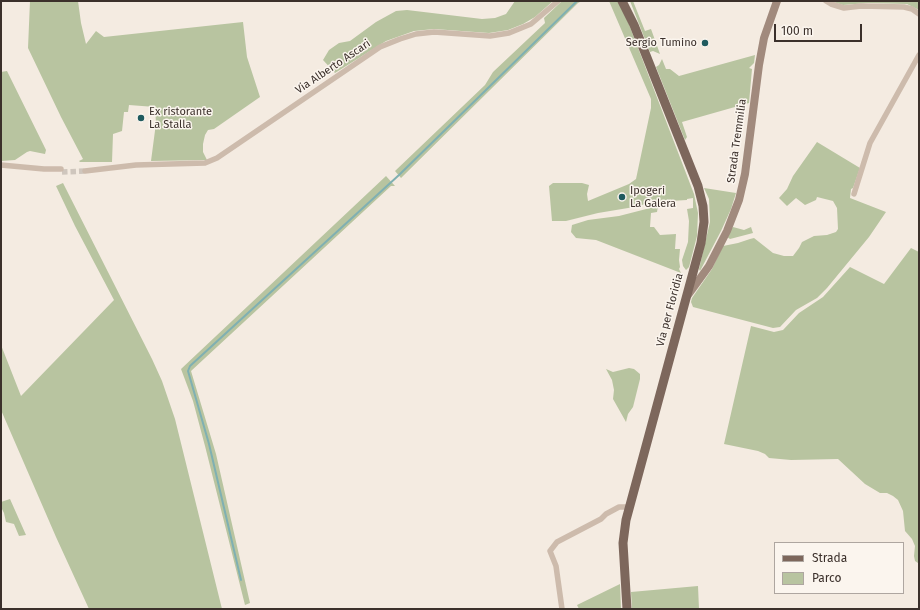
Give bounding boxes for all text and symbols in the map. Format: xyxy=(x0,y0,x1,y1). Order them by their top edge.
scale bar xyxy=(776,16,864,42)
text: 100 m xyxy=(781,24,813,38)
place label: Sergio Tumino xyxy=(626,36,697,50)
street label: Via Alberto Ascari xyxy=(293,37,373,97)
marker: Sergio Tumino xyxy=(700,38,710,48)
street label: Strada Tremmilia xyxy=(725,98,749,184)
place label: Ex ristorante La Stalla xyxy=(149,105,212,131)
marker: Ex ristorante La Stalla xyxy=(136,113,146,123)
place label: Ipogeri La Galera xyxy=(630,184,676,210)
marker: Ipogeri La Galera xyxy=(617,192,627,202)
street label: Via per Floridia xyxy=(654,272,686,348)
legend xyxy=(774,542,904,594)
text: Strada xyxy=(812,551,847,565)
text: Parco xyxy=(812,571,842,585)

